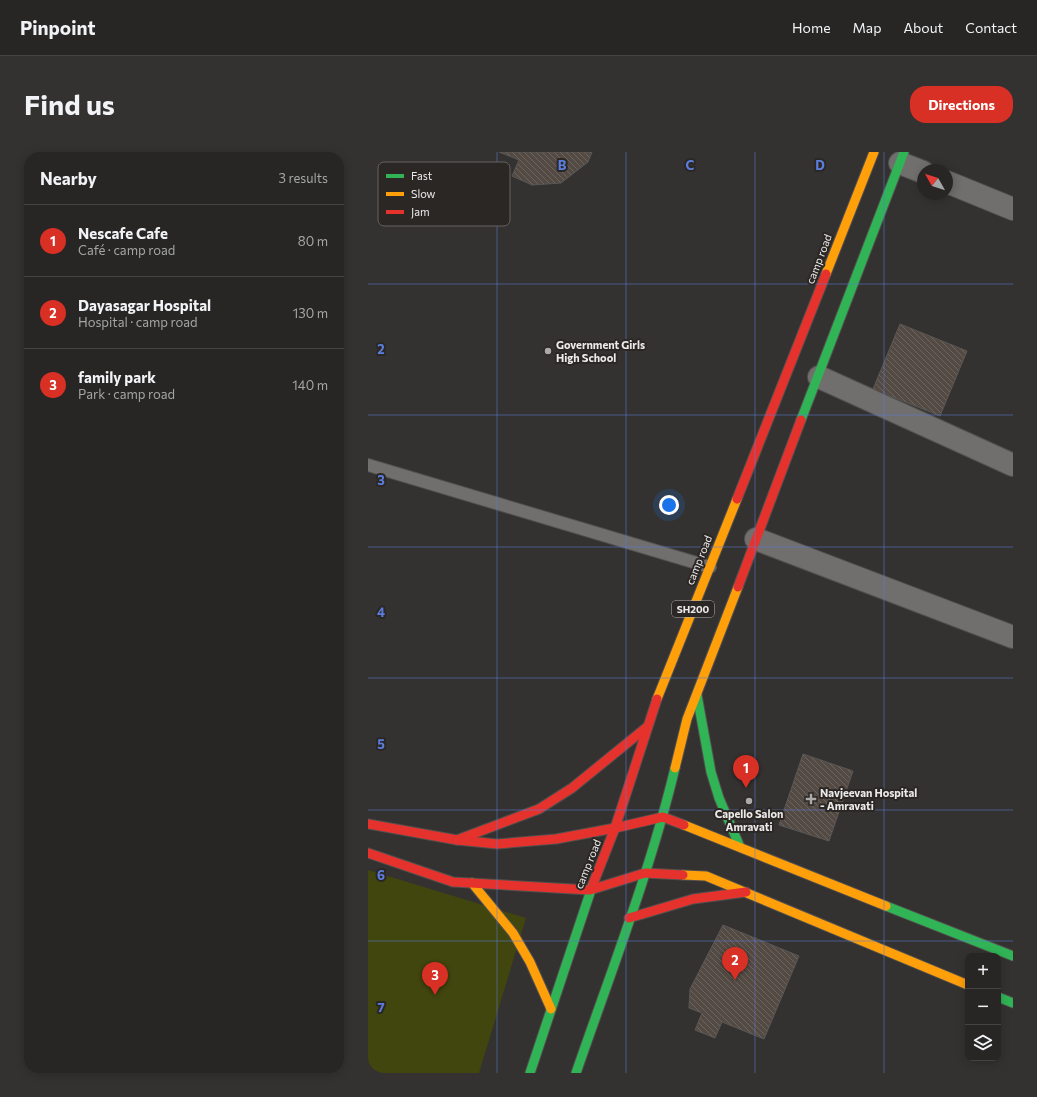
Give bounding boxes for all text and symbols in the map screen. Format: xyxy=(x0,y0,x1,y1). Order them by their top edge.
text: Pinpoint xyxy=(20,16,96,39)
text: Home xyxy=(792,19,831,36)
text: Map xyxy=(853,19,881,36)
text: About xyxy=(903,19,943,36)
text: Contact xyxy=(965,19,1017,36)
button: Directions xyxy=(910,86,1013,123)
text: Find us xyxy=(24,87,115,121)
text: B xyxy=(558,157,567,173)
text: C xyxy=(686,157,695,173)
text: D xyxy=(815,157,825,173)
legend xyxy=(378,162,510,226)
north arrow xyxy=(917,164,953,200)
text: Nearby xyxy=(40,168,97,189)
text: Fast xyxy=(411,169,433,182)
text: 3 results xyxy=(279,170,328,186)
text: Slow xyxy=(411,187,436,200)
text: Jam xyxy=(411,205,430,219)
text: Nescafe Cafe xyxy=(78,224,168,242)
street label: camp road xyxy=(803,232,834,286)
text: 1 xyxy=(50,233,56,249)
text: 80 m xyxy=(298,233,328,249)
text: Café · camp road xyxy=(78,242,175,258)
text: Dayasagar Hospital xyxy=(78,296,211,314)
text: 2 xyxy=(49,305,57,321)
text: 130 m xyxy=(293,305,328,321)
text: Hospital · camp road xyxy=(78,314,198,330)
place label: Government Girls High School xyxy=(556,338,645,364)
text: 2 xyxy=(377,341,385,357)
marker: Government Girls High School xyxy=(543,346,553,356)
text: family park xyxy=(78,368,156,386)
text: 3 xyxy=(49,377,57,393)
text: 140 m xyxy=(292,377,328,393)
text: Park · camp road xyxy=(78,386,175,402)
text: 3 xyxy=(377,472,385,488)
your location xyxy=(659,495,679,515)
street label: camp road xyxy=(683,533,714,586)
road number: SH200 xyxy=(672,601,714,617)
text: 4 xyxy=(377,604,385,620)
text: 5 xyxy=(377,736,385,752)
pin: 1 xyxy=(733,755,759,788)
place label: Navjeevan Hospital - Amravati xyxy=(820,786,917,812)
marker: Navjeevan Hospital - Amravati xyxy=(805,793,817,805)
marker: Capello Salon Amravati xyxy=(744,796,754,806)
place label: Capello Salon Amravati xyxy=(715,807,783,833)
street label: camp road xyxy=(572,837,603,890)
text: 6 xyxy=(377,867,385,883)
pin: 2 xyxy=(722,947,748,980)
map controls xyxy=(965,953,1001,1061)
button: + xyxy=(965,953,1001,989)
pin: 3 xyxy=(422,962,448,995)
button: − xyxy=(965,989,1001,1025)
text: 7 xyxy=(377,999,385,1015)
button: layers xyxy=(965,1025,1001,1061)

